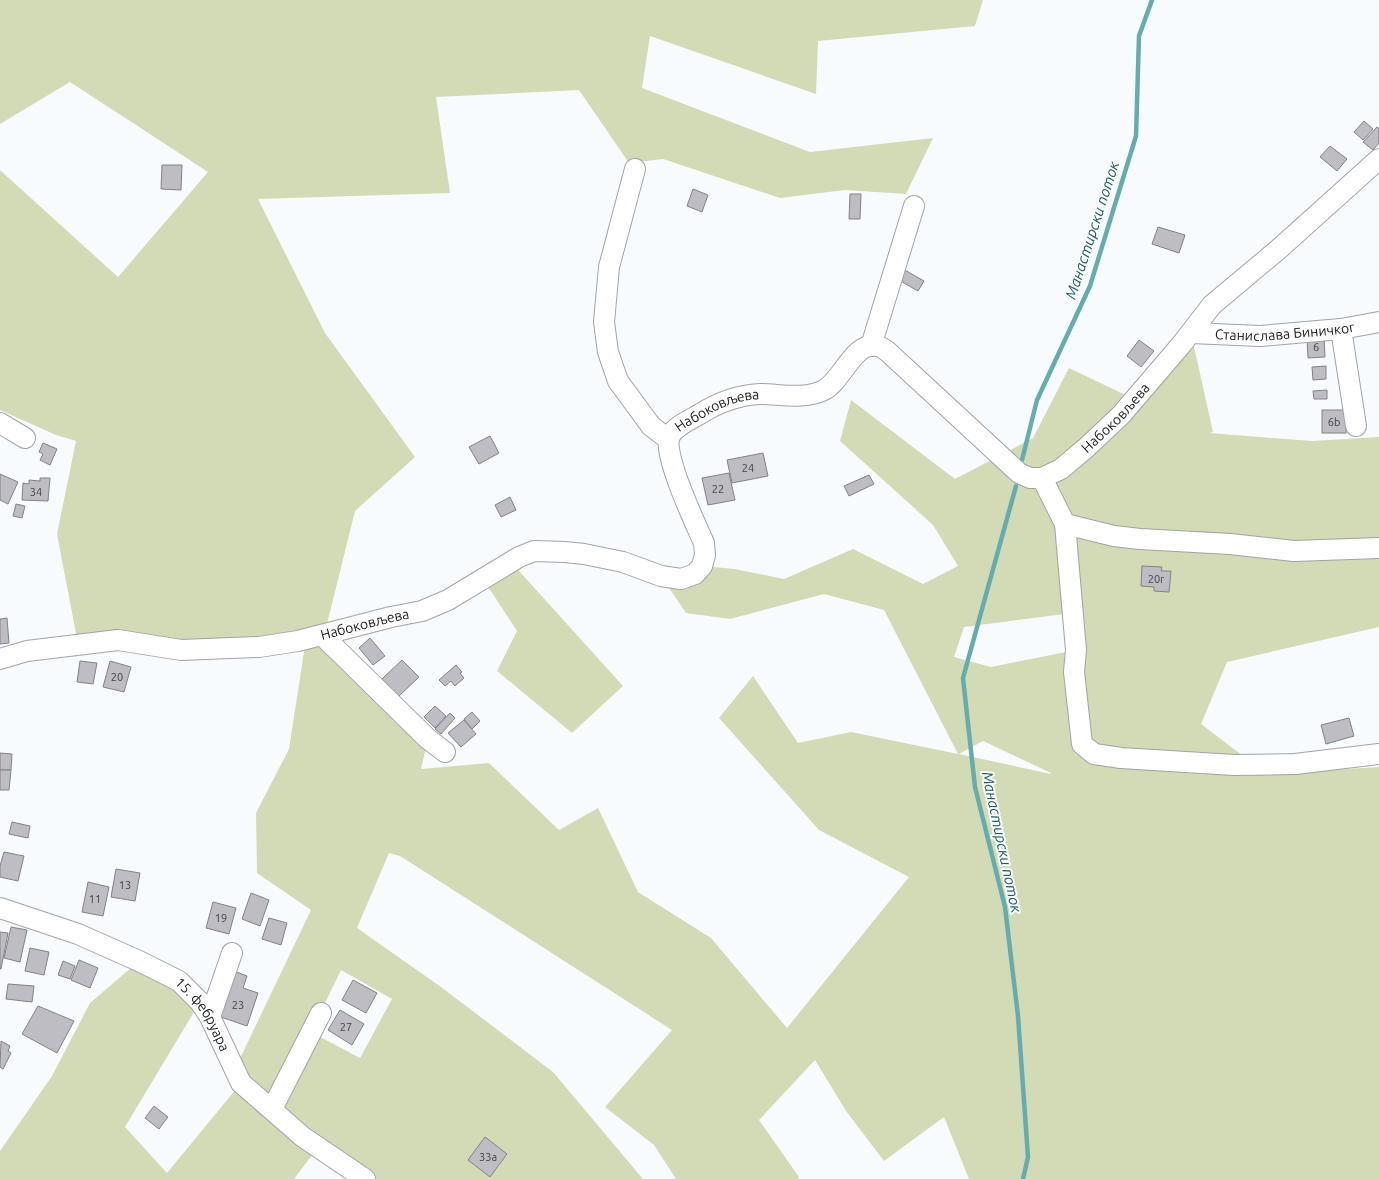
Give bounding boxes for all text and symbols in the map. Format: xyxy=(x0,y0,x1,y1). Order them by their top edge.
water label: Манастирски поток xyxy=(1062,159,1122,301)
street label: Станислава Биничког xyxy=(1215,319,1356,344)
house number: 6 xyxy=(1313,341,1319,353)
street label: Набоковљева xyxy=(1078,380,1153,456)
street label: Набоковљева xyxy=(672,386,760,435)
house number: 6b xyxy=(1328,416,1340,428)
house number: 24 xyxy=(742,462,754,474)
house number: 22 xyxy=(712,483,724,495)
house number: 34 xyxy=(30,486,42,498)
house number: 20r xyxy=(1148,573,1165,585)
street label: Набоковљева xyxy=(319,606,410,643)
house number: 20 xyxy=(111,671,123,683)
water label: Манастирски поток xyxy=(979,770,1025,914)
house number: 13 xyxy=(119,879,131,891)
house number: 11 xyxy=(89,893,101,905)
house number: 19 xyxy=(215,912,227,924)
street label: 15. фебруара xyxy=(172,974,233,1054)
house number: 23 xyxy=(232,999,244,1011)
house number: 27 xyxy=(340,1021,352,1033)
house number: 33a xyxy=(479,1151,497,1163)

